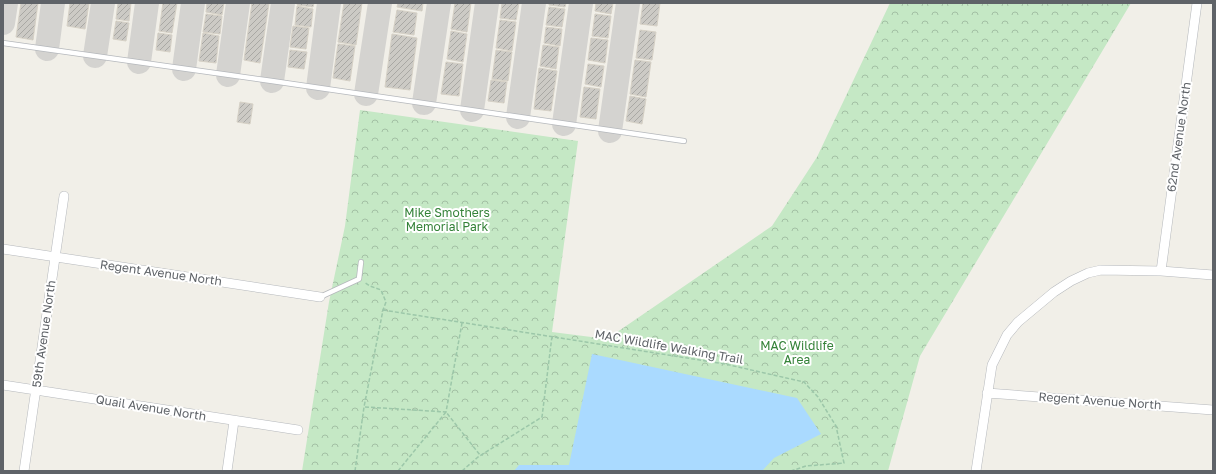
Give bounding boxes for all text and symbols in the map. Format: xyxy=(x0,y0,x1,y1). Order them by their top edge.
street label: 62nd Avenue North xyxy=(1163,81,1194,193)
park label: Mike Smothers Memorial Park xyxy=(404,205,490,234)
street label: Regent Avenue North xyxy=(99,257,223,289)
street label: 59th Avenue North xyxy=(29,279,58,389)
street label: MAC Wildlife Walking Trail xyxy=(594,326,745,367)
park label: MAC Wildlife Area xyxy=(760,338,834,367)
street label: Regent Avenue North xyxy=(1038,389,1162,412)
street label: Quail Avenue North xyxy=(95,391,207,424)

